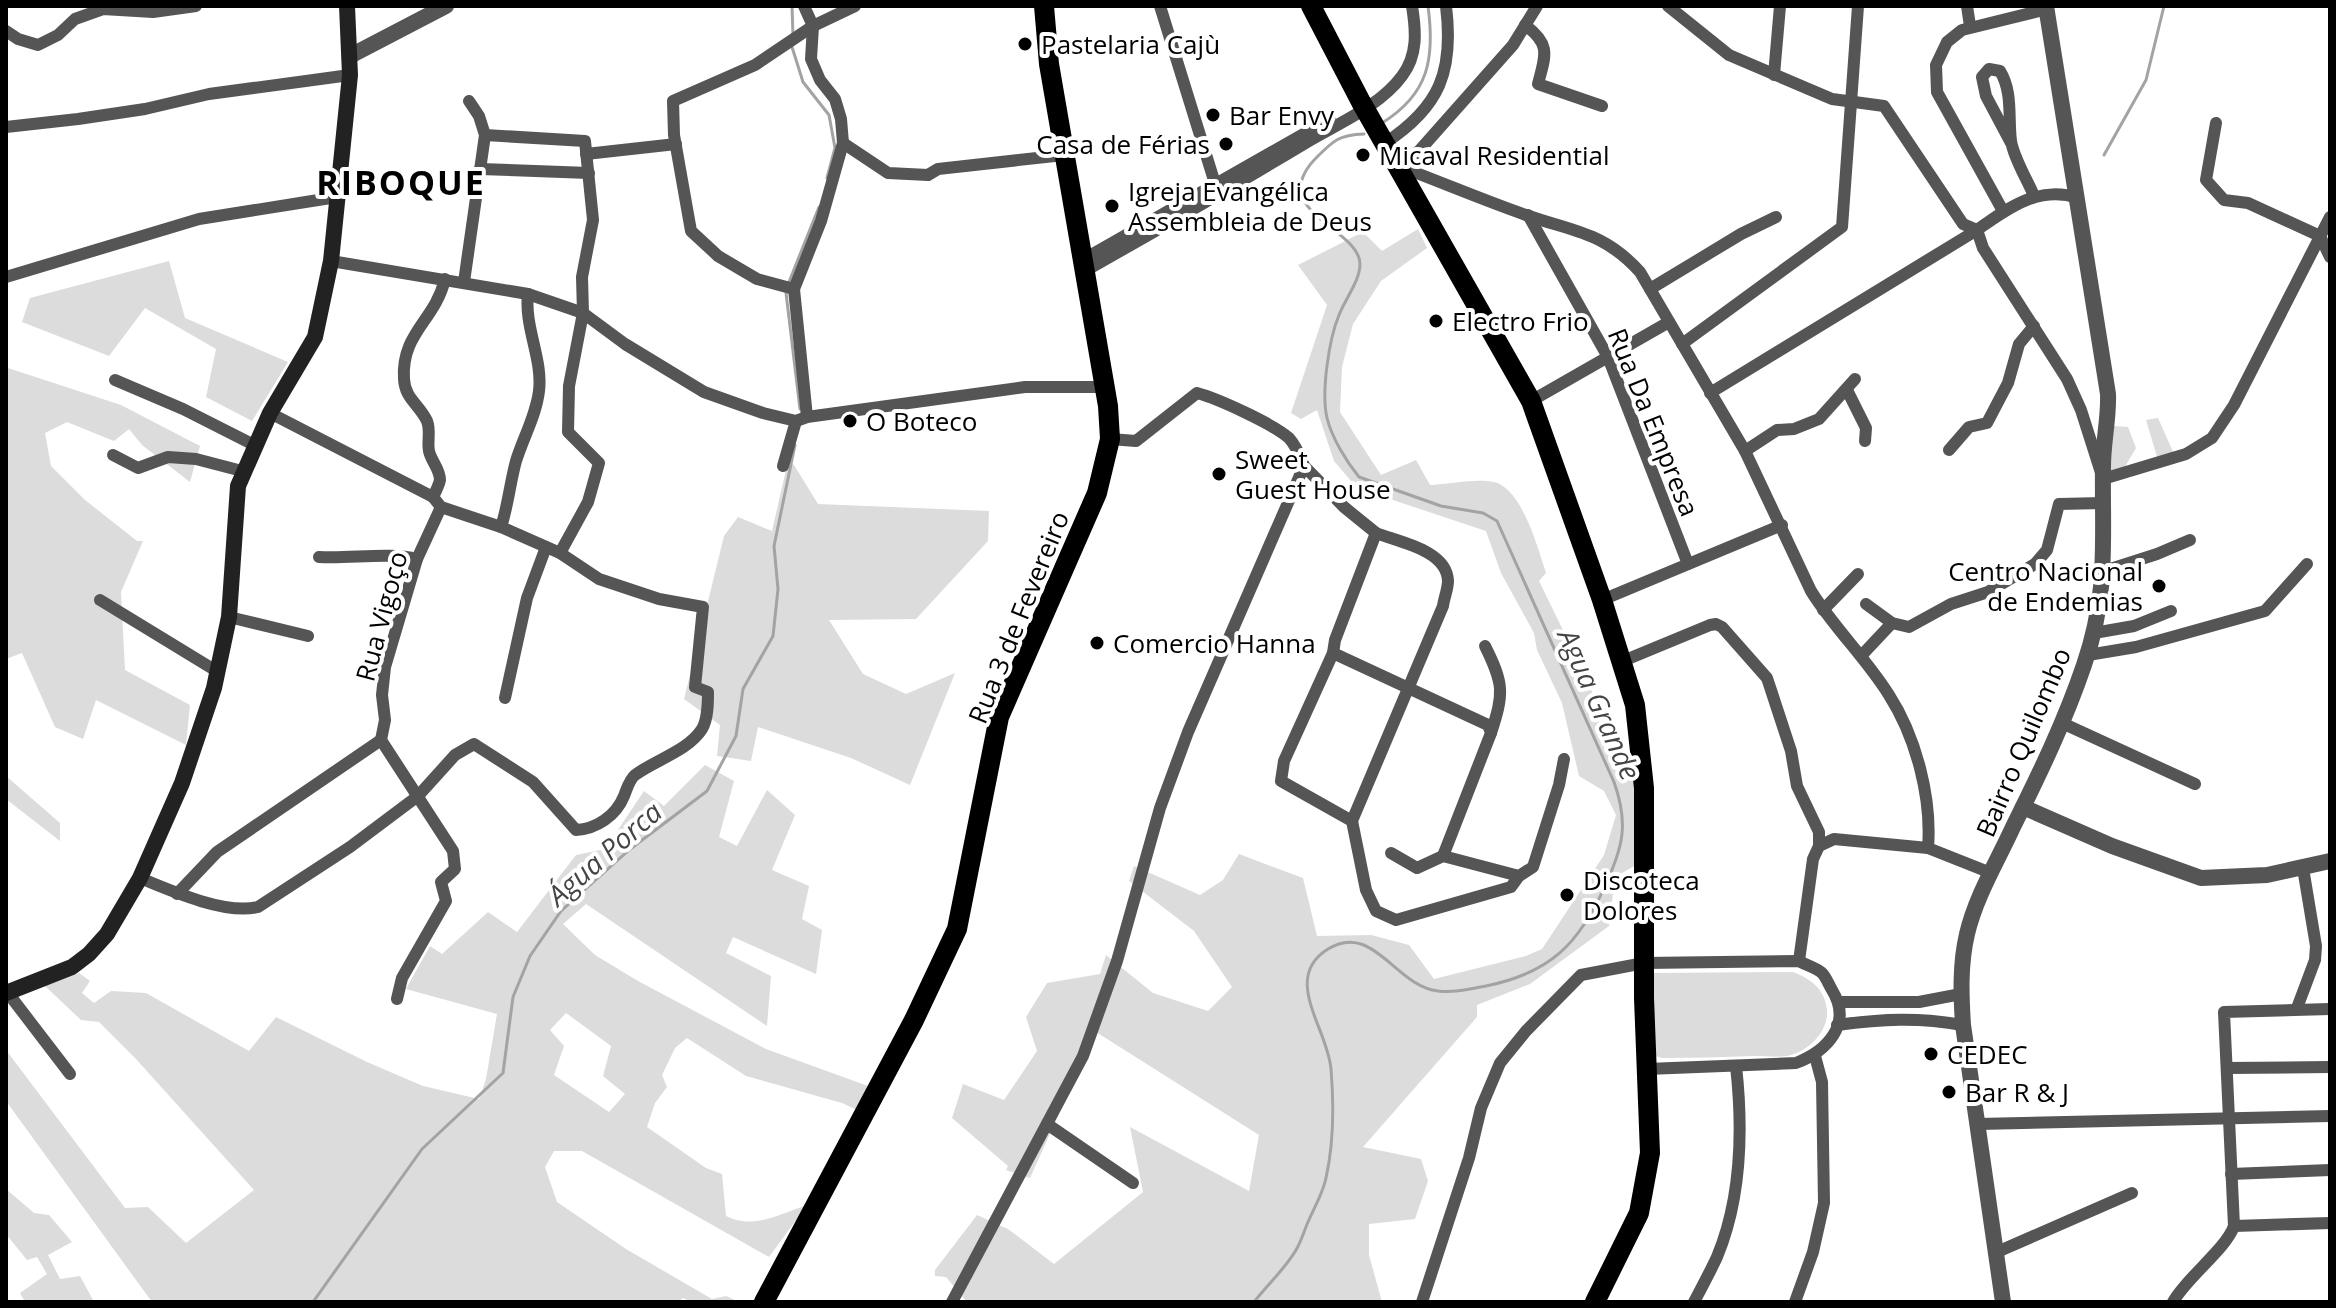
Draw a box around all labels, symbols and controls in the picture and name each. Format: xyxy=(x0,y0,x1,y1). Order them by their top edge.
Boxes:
place label: Pastelaria Cajù xyxy=(1041,26,1220,62)
marker: Pastelaria Cajù xyxy=(1016,35,1034,53)
place label: Bar Envy xyxy=(1229,97,1335,133)
marker: Bar Envy xyxy=(1204,106,1222,124)
place label: Casa de Férias xyxy=(1036,126,1210,162)
marker: Casa de Férias xyxy=(1217,135,1235,153)
place label: Micaval Residential xyxy=(1379,137,1610,173)
marker: Micaval Residential xyxy=(1354,146,1372,164)
district label: RIBOQUE xyxy=(316,159,486,205)
place label: Igreja Evangélica Assembleia de Deus xyxy=(1128,173,1372,239)
marker: Igreja Evangélica Assembleia de Deus xyxy=(1103,197,1121,215)
place label: Electro Frio xyxy=(1452,303,1589,339)
marker: Electro Frio xyxy=(1427,312,1445,330)
street label: Rua Da Empresa xyxy=(1600,323,1708,521)
place label: O Boteco xyxy=(866,403,977,439)
marker: O Boteco xyxy=(841,412,859,430)
place label: Sweet Guest House xyxy=(1235,441,1391,507)
marker: Sweet Guest House xyxy=(1210,465,1228,483)
street label: Rua 3 de Fevereiro xyxy=(959,506,1077,728)
street label: Rua Vigoço xyxy=(346,547,416,685)
place label: Centro Nacional de Endemias xyxy=(1948,553,2143,619)
marker: Centro Nacional de Endemias xyxy=(2150,577,2168,595)
water label: Agua Grande xyxy=(1549,621,1650,786)
place label: Comercio Hanna xyxy=(1113,625,1316,661)
marker: Comercio Hanna xyxy=(1088,634,1106,652)
street label: Bairro Quilombo xyxy=(1967,642,2079,842)
water label: Água Porca xyxy=(537,792,670,915)
place label: Discoteca Dolores xyxy=(1583,862,1700,928)
marker: Discoteca Dolores xyxy=(1558,886,1576,904)
place label: CEDEC xyxy=(1947,1036,2028,1072)
marker: CEDEC xyxy=(1922,1045,1940,1063)
place label: Bar R & J xyxy=(1965,1074,2069,1110)
marker: Bar R & J xyxy=(1940,1083,1958,1101)

